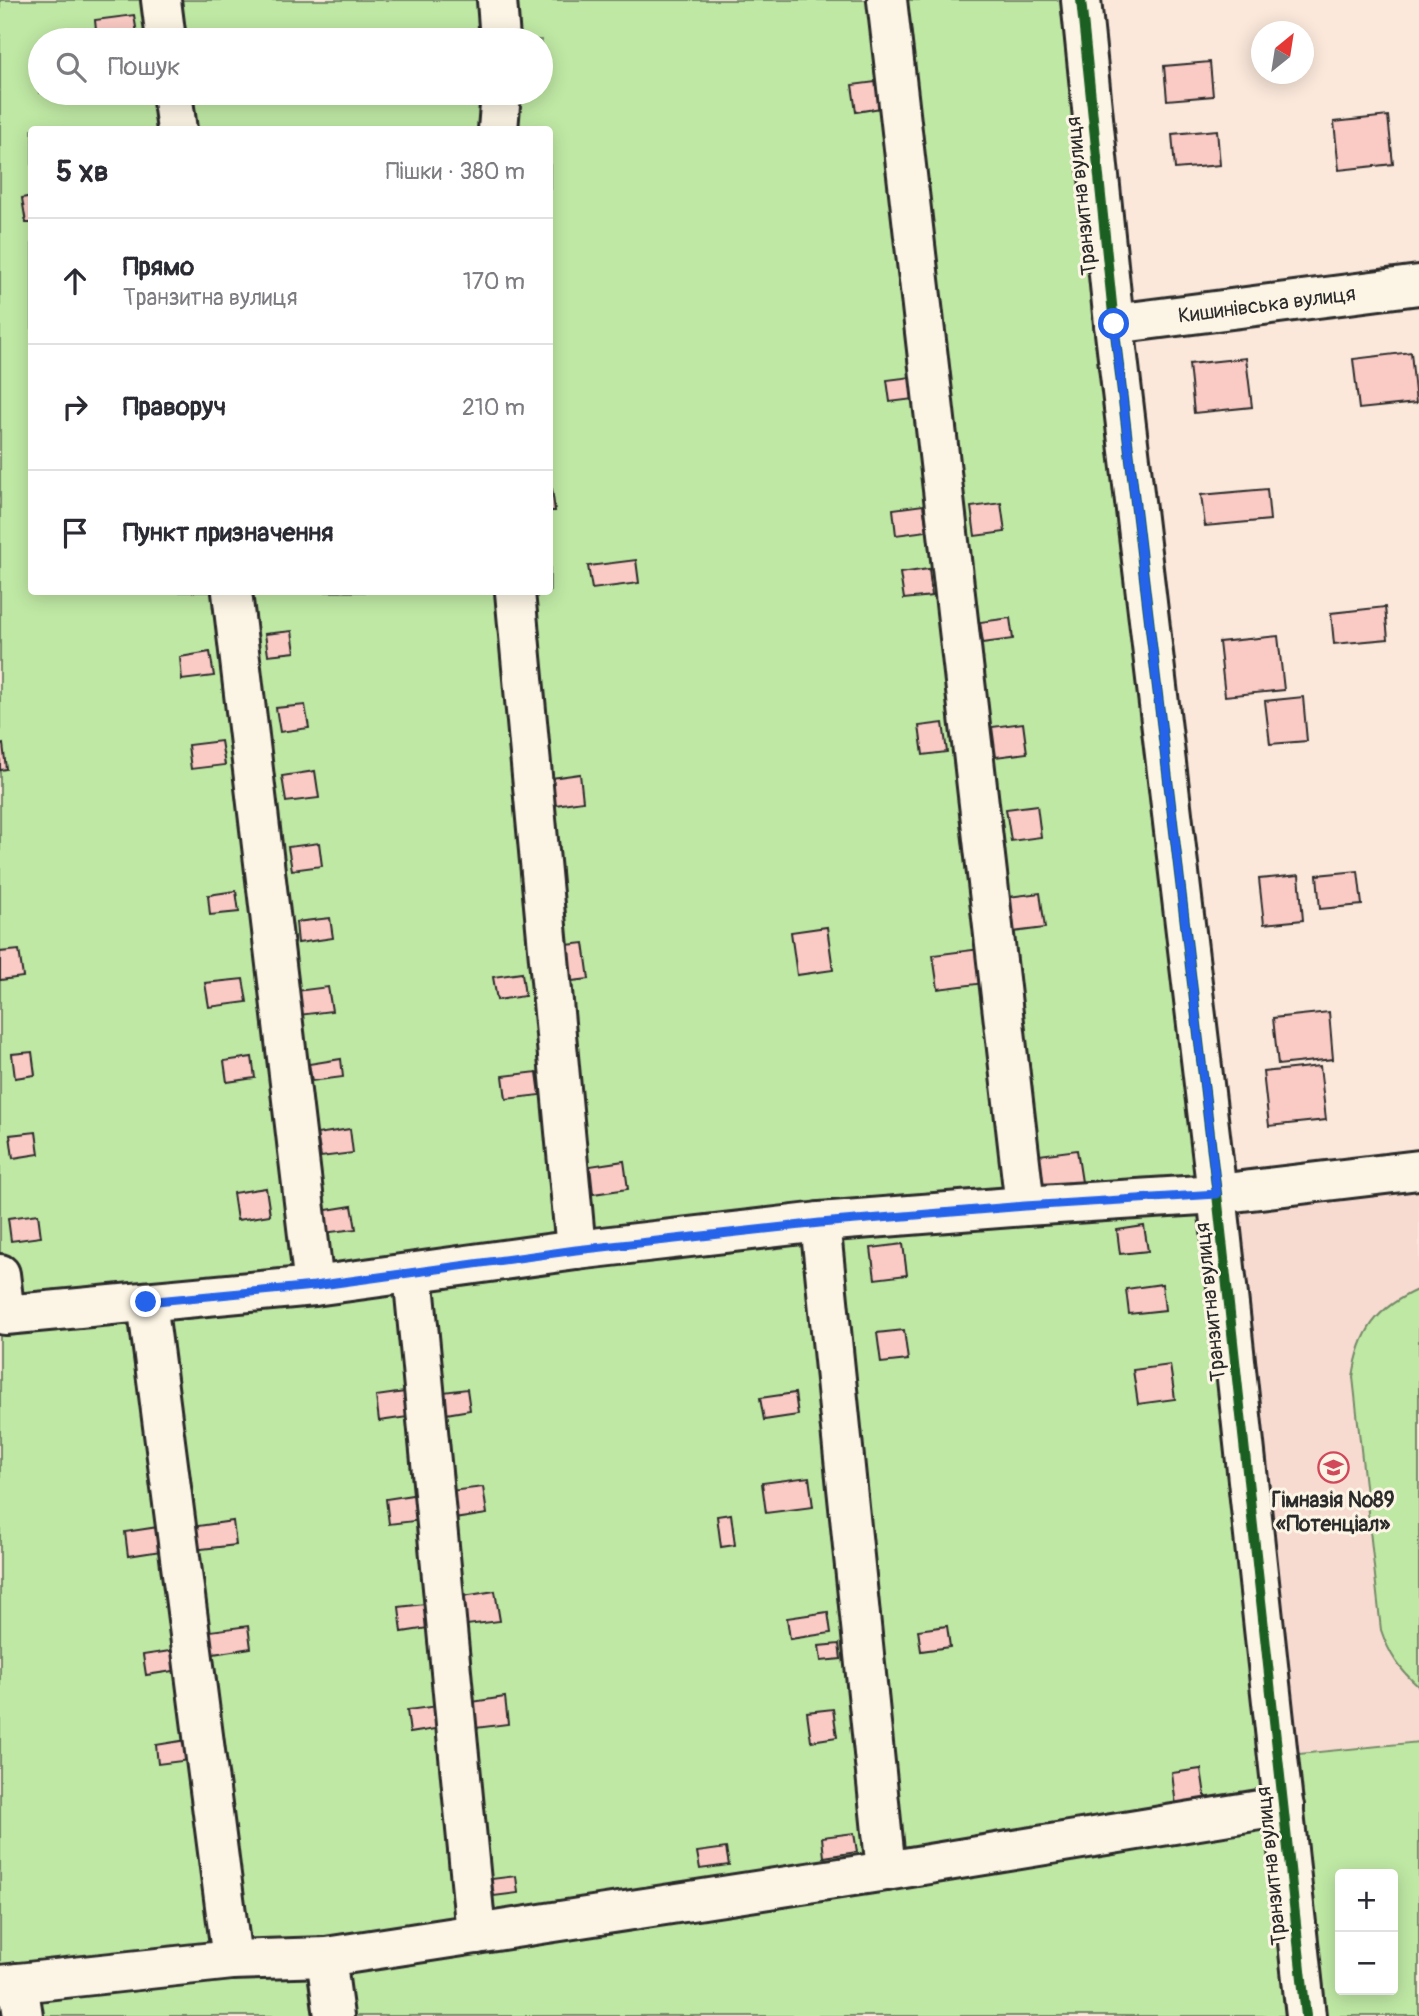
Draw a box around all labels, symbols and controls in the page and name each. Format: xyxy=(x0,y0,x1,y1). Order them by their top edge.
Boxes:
north arrow xyxy=(1251,21,1314,84)
search box xyxy=(28,28,553,105)
icon: search xyxy=(52,48,90,86)
text: Пошук xyxy=(108,51,181,83)
street label: Транзитна вулиця xyxy=(1060,115,1103,277)
text: 5 хв xyxy=(56,153,109,190)
text: Пішки · 380 m xyxy=(386,157,525,186)
text: Прямо xyxy=(123,251,194,283)
icon: ahead xyxy=(56,262,94,300)
text: 170 m xyxy=(463,267,525,296)
street label: Кишинівська вулиця xyxy=(1177,280,1357,330)
text: Транзитна вулиця xyxy=(123,283,298,312)
route start xyxy=(1098,308,1129,339)
icon: right xyxy=(56,388,94,426)
text: Праворуч xyxy=(123,391,226,423)
text: 210 m xyxy=(462,393,525,422)
icon: arrive xyxy=(56,514,94,552)
text: Пункт призначення xyxy=(123,517,334,549)
street label: Транзитна вулиця xyxy=(1189,1221,1232,1383)
route end xyxy=(130,1286,161,1317)
school or university icon: Гімназія №89 «Потенціал» xyxy=(1316,1451,1350,1485)
place label: Гімназія №89 «Потенціал» xyxy=(1271,1487,1395,1538)
street label: Транзитна вулиця xyxy=(1250,1785,1293,1947)
map controls xyxy=(1335,1869,1398,1995)
button: + xyxy=(1335,1869,1398,1932)
button: − xyxy=(1335,1932,1398,1995)

